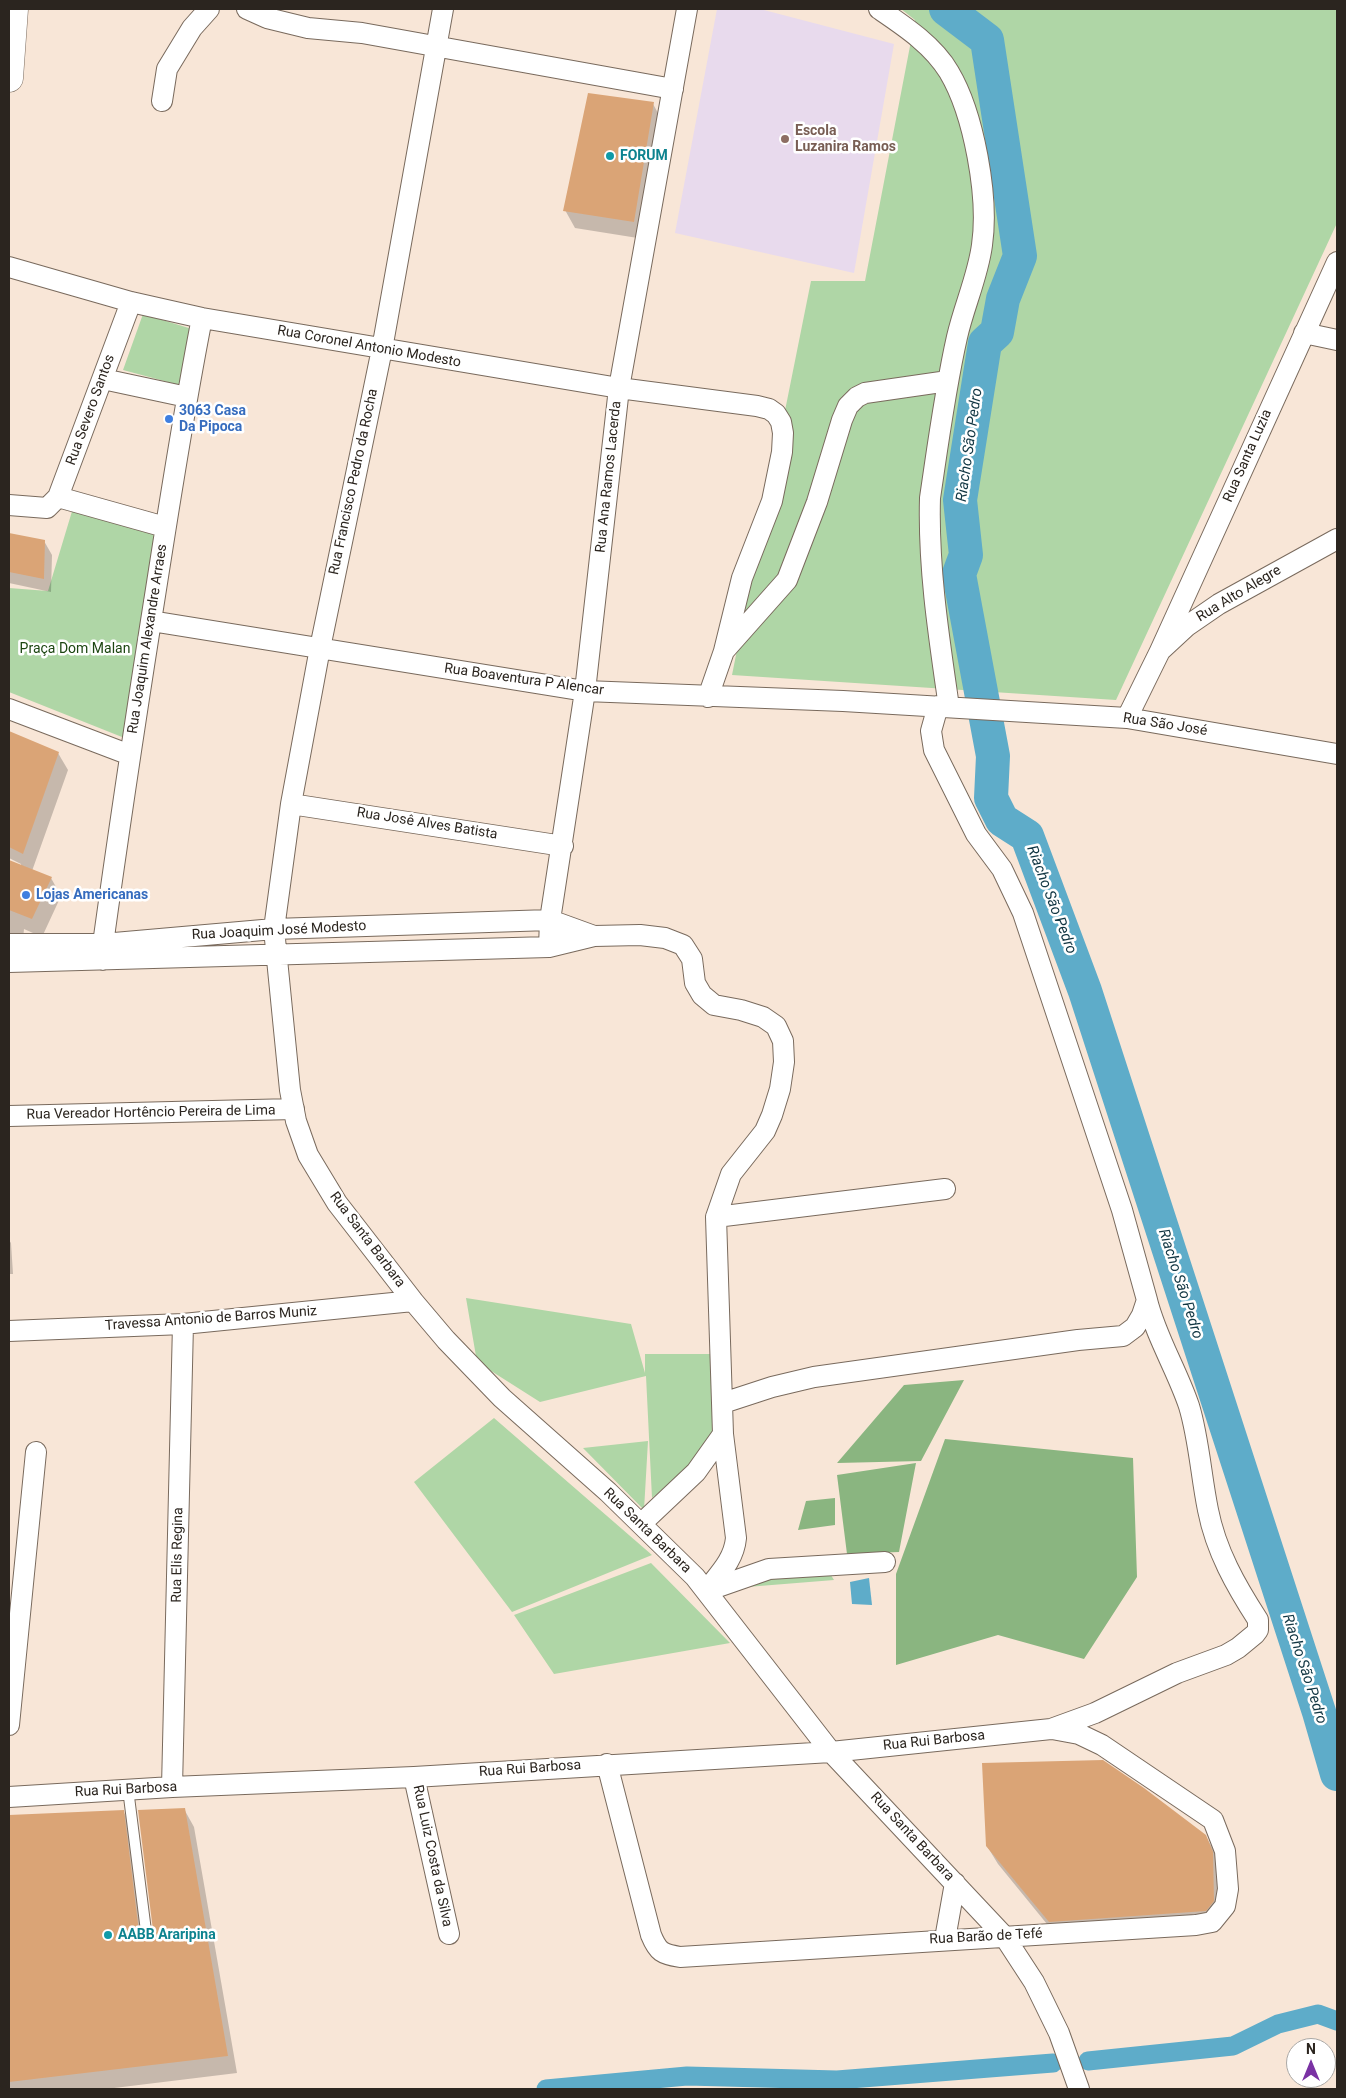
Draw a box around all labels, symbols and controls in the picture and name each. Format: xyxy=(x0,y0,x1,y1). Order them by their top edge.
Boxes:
place label: Escola Luzanira Ramos xyxy=(795,123,896,156)
marker: Escola Luzanira Ramos xyxy=(779,133,791,145)
place label: FORUM xyxy=(620,148,668,164)
marker: FORUM xyxy=(604,150,616,162)
street label: Rua Coronel Antonio Modesto xyxy=(276,323,462,371)
street label: Rua Severo Santos xyxy=(63,352,119,468)
street label: Rua Francisco Pedro da Rocha xyxy=(326,387,382,577)
water label: Riacho São Pedro xyxy=(953,387,987,503)
street label: Rua Ana Ramos Lacerda xyxy=(593,400,625,554)
place label: 3063 Casa Da Pipoca xyxy=(179,403,246,436)
street label: Rua Santa Luzia xyxy=(1220,407,1276,505)
marker: 3063 Casa Da Pipoca xyxy=(163,413,175,425)
street label: Rua Joaquim Alexandre Arraes xyxy=(125,543,171,735)
street label: Rua Alto Alegre xyxy=(1194,562,1284,626)
park label: Praça Dom Malan xyxy=(20,641,130,657)
street label: Rua Boaventura P Alencar xyxy=(443,660,605,700)
street label: Rua São José xyxy=(1122,710,1208,740)
street label: Rua Josê Alves Batista xyxy=(355,805,499,843)
water label: Riacho São Pedro xyxy=(1022,843,1080,957)
place label: Lojas Americanas xyxy=(36,887,148,903)
marker: Lojas Americanas xyxy=(20,889,32,901)
street label: Rua Joaquim José Modesto xyxy=(191,918,367,944)
street label: Rua Vereador Hortêncio Pereira de Lima xyxy=(26,1102,276,1124)
street label: Rua Santa Barbara xyxy=(326,1189,408,1291)
water label: Riacho São Pedro xyxy=(1154,1227,1206,1341)
street label: Travessa Antonio de Barros Muniz xyxy=(104,1303,318,1335)
street label: Rua Santa Barbara xyxy=(600,1485,694,1577)
street label: Rua Elis Regina xyxy=(169,1507,187,1603)
water label: Riacho São Pedro xyxy=(1278,1612,1330,1726)
street label: Rua Rui Barbosa xyxy=(882,1727,986,1755)
street label: Rua Rui Barbosa xyxy=(478,1757,582,1781)
street label: Rua Rui Barbosa xyxy=(74,1779,178,1801)
street label: Rua Luiz Costa da Silva xyxy=(409,1784,455,1928)
street label: Rua Santa Barbara xyxy=(867,1789,957,1885)
street label: Rua Barão de Tefé xyxy=(929,1926,1043,1948)
place label: AABB Araripina xyxy=(118,1927,216,1943)
marker: AABB Araripina xyxy=(102,1929,114,1941)
north arrow xyxy=(1286,2038,1336,2088)
text: N xyxy=(1306,2041,1316,2057)

